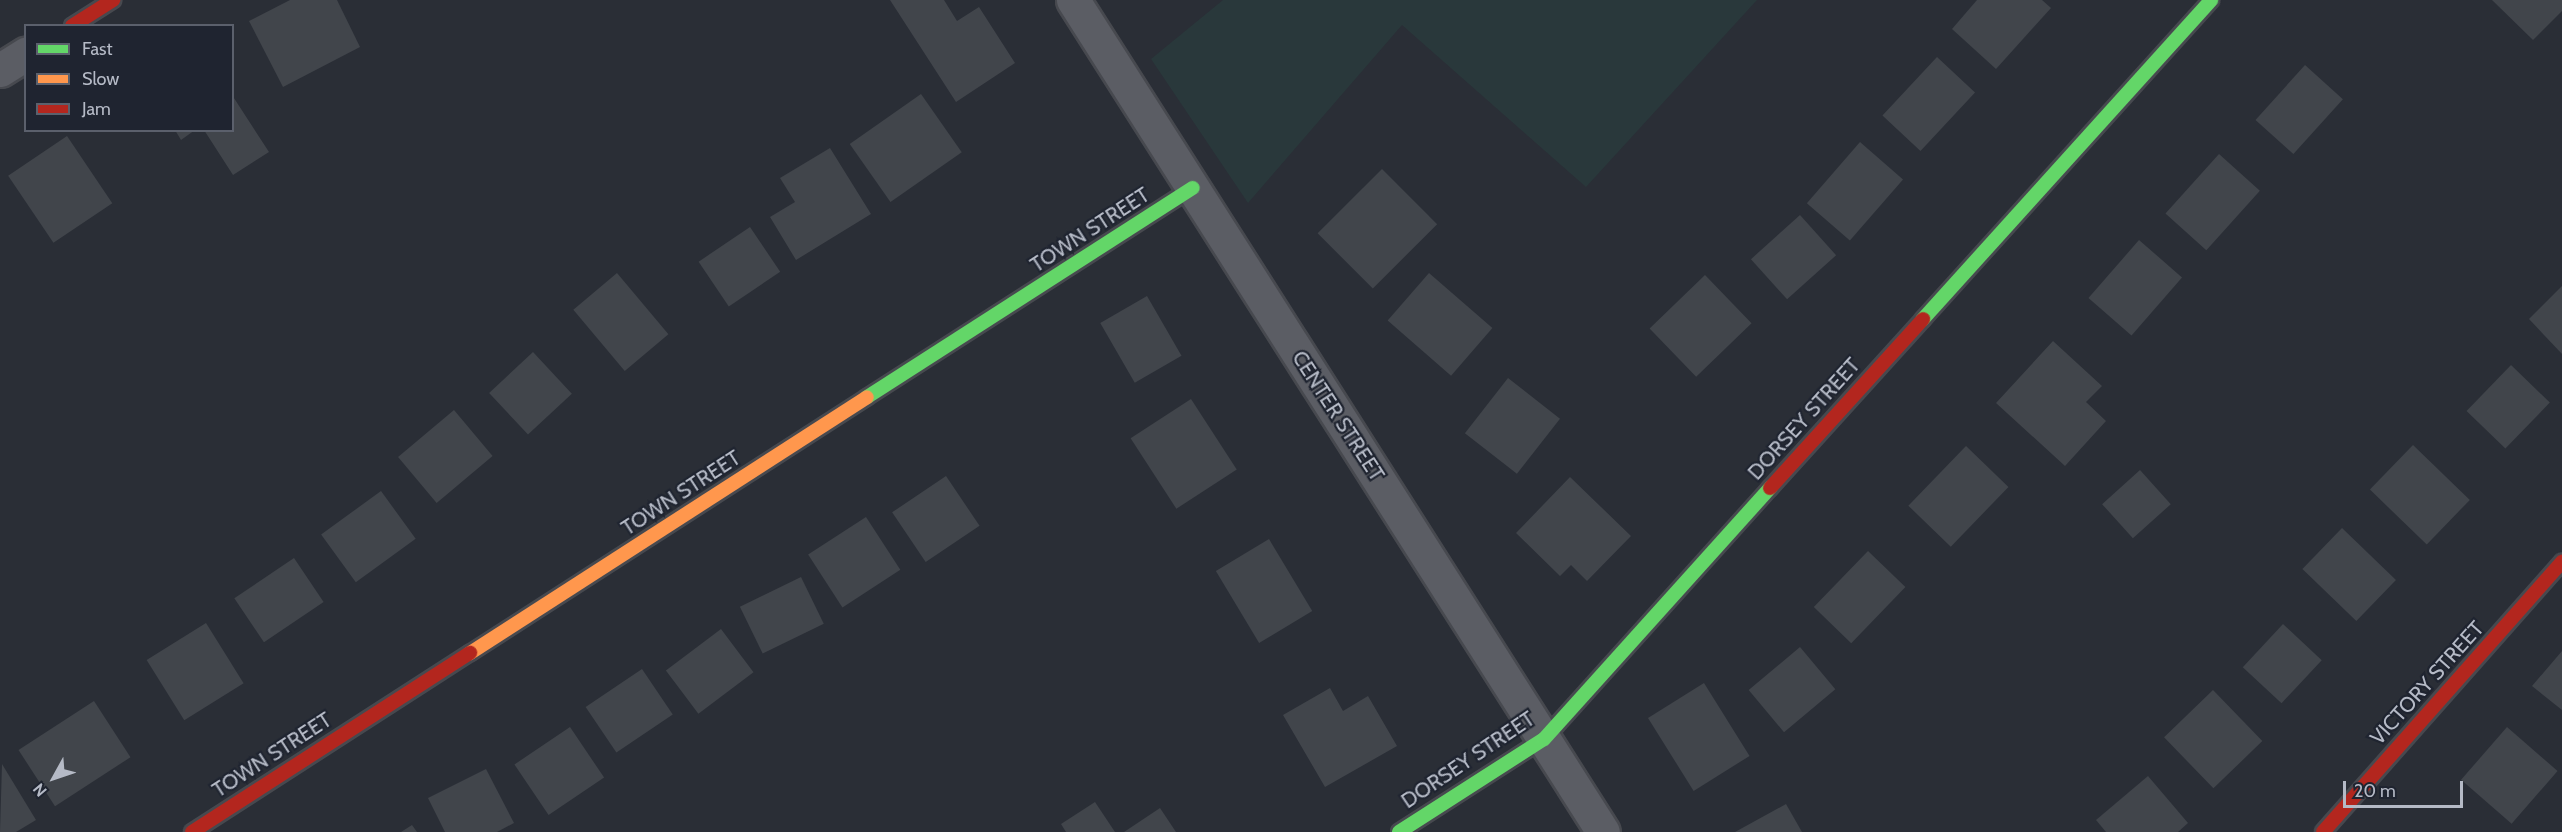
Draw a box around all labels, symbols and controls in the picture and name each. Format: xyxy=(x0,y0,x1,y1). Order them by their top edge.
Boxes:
legend xyxy=(24,24,234,132)
text: Fast xyxy=(82,38,113,60)
text: Slow xyxy=(82,68,119,90)
text: Jam xyxy=(82,98,111,120)
street label: TOWN STREET xyxy=(1026,182,1154,278)
street label: CENTER STREET xyxy=(1287,346,1389,486)
street label: DORSEY STREET xyxy=(1743,353,1865,485)
street label: TOWN STREET xyxy=(617,445,745,541)
street label: VICTORY STREET xyxy=(2365,616,2489,750)
street label: DORSEY STREET xyxy=(1397,706,1539,814)
street label: TOWN STREET xyxy=(208,707,336,803)
north arrow xyxy=(24,748,84,808)
scale bar xyxy=(2346,769,2466,807)
text: N xyxy=(29,779,51,800)
text: 20 m xyxy=(2354,780,2396,802)

